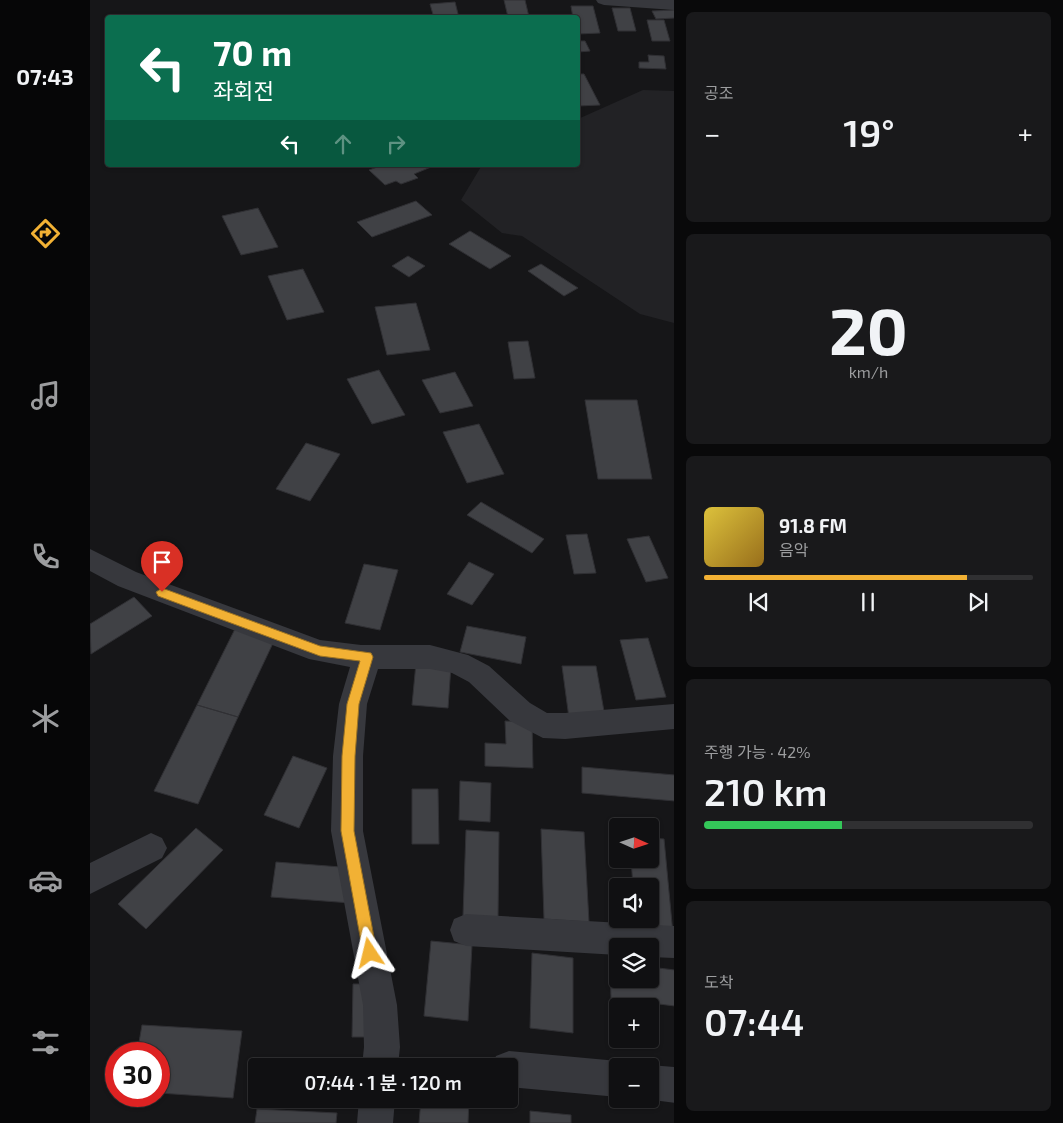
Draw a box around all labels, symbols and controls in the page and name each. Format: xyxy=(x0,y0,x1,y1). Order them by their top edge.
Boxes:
text: 70 m xyxy=(213,31,292,73)
icon: left xyxy=(130,35,195,100)
text: 07:43 xyxy=(16,63,74,89)
text: 좌회전 xyxy=(213,77,274,103)
text: 공조 xyxy=(704,83,733,102)
text: 19° xyxy=(843,109,895,155)
text: − xyxy=(704,116,720,150)
text: + xyxy=(1018,116,1033,150)
icon: left xyxy=(276,130,304,158)
icon: ahead xyxy=(329,130,357,158)
icon: right xyxy=(382,130,410,158)
icon: directions xyxy=(28,216,63,251)
text: 20 xyxy=(829,290,908,368)
text: km/h xyxy=(849,362,888,381)
icon: music xyxy=(28,378,63,413)
text: 91.8 FM xyxy=(779,514,847,537)
icon: phone xyxy=(28,539,63,574)
text: 음악 xyxy=(779,540,808,559)
pin xyxy=(141,541,183,592)
icon: arrive xyxy=(148,548,176,576)
icon: previous xyxy=(745,588,773,616)
icon: pause xyxy=(854,588,882,616)
icon: next xyxy=(964,588,992,616)
icon: climate xyxy=(28,701,63,736)
text: 주행 가능 · 42% xyxy=(704,742,811,761)
text: 210 km xyxy=(704,768,827,814)
north arrow xyxy=(609,818,659,868)
map controls xyxy=(609,818,659,1108)
icon: car xyxy=(28,863,63,898)
button: sound xyxy=(609,878,659,928)
position arrow xyxy=(343,926,395,978)
button: layers xyxy=(609,938,659,988)
text: 도착 xyxy=(704,972,733,991)
button: + xyxy=(609,998,659,1048)
text: 07:44 xyxy=(704,998,804,1044)
icon: filters xyxy=(28,1025,63,1060)
speed limit sign: 30 xyxy=(105,1042,170,1107)
button: − xyxy=(609,1058,659,1108)
text: 07:44 · 1 분 · 120 m xyxy=(304,1071,462,1094)

